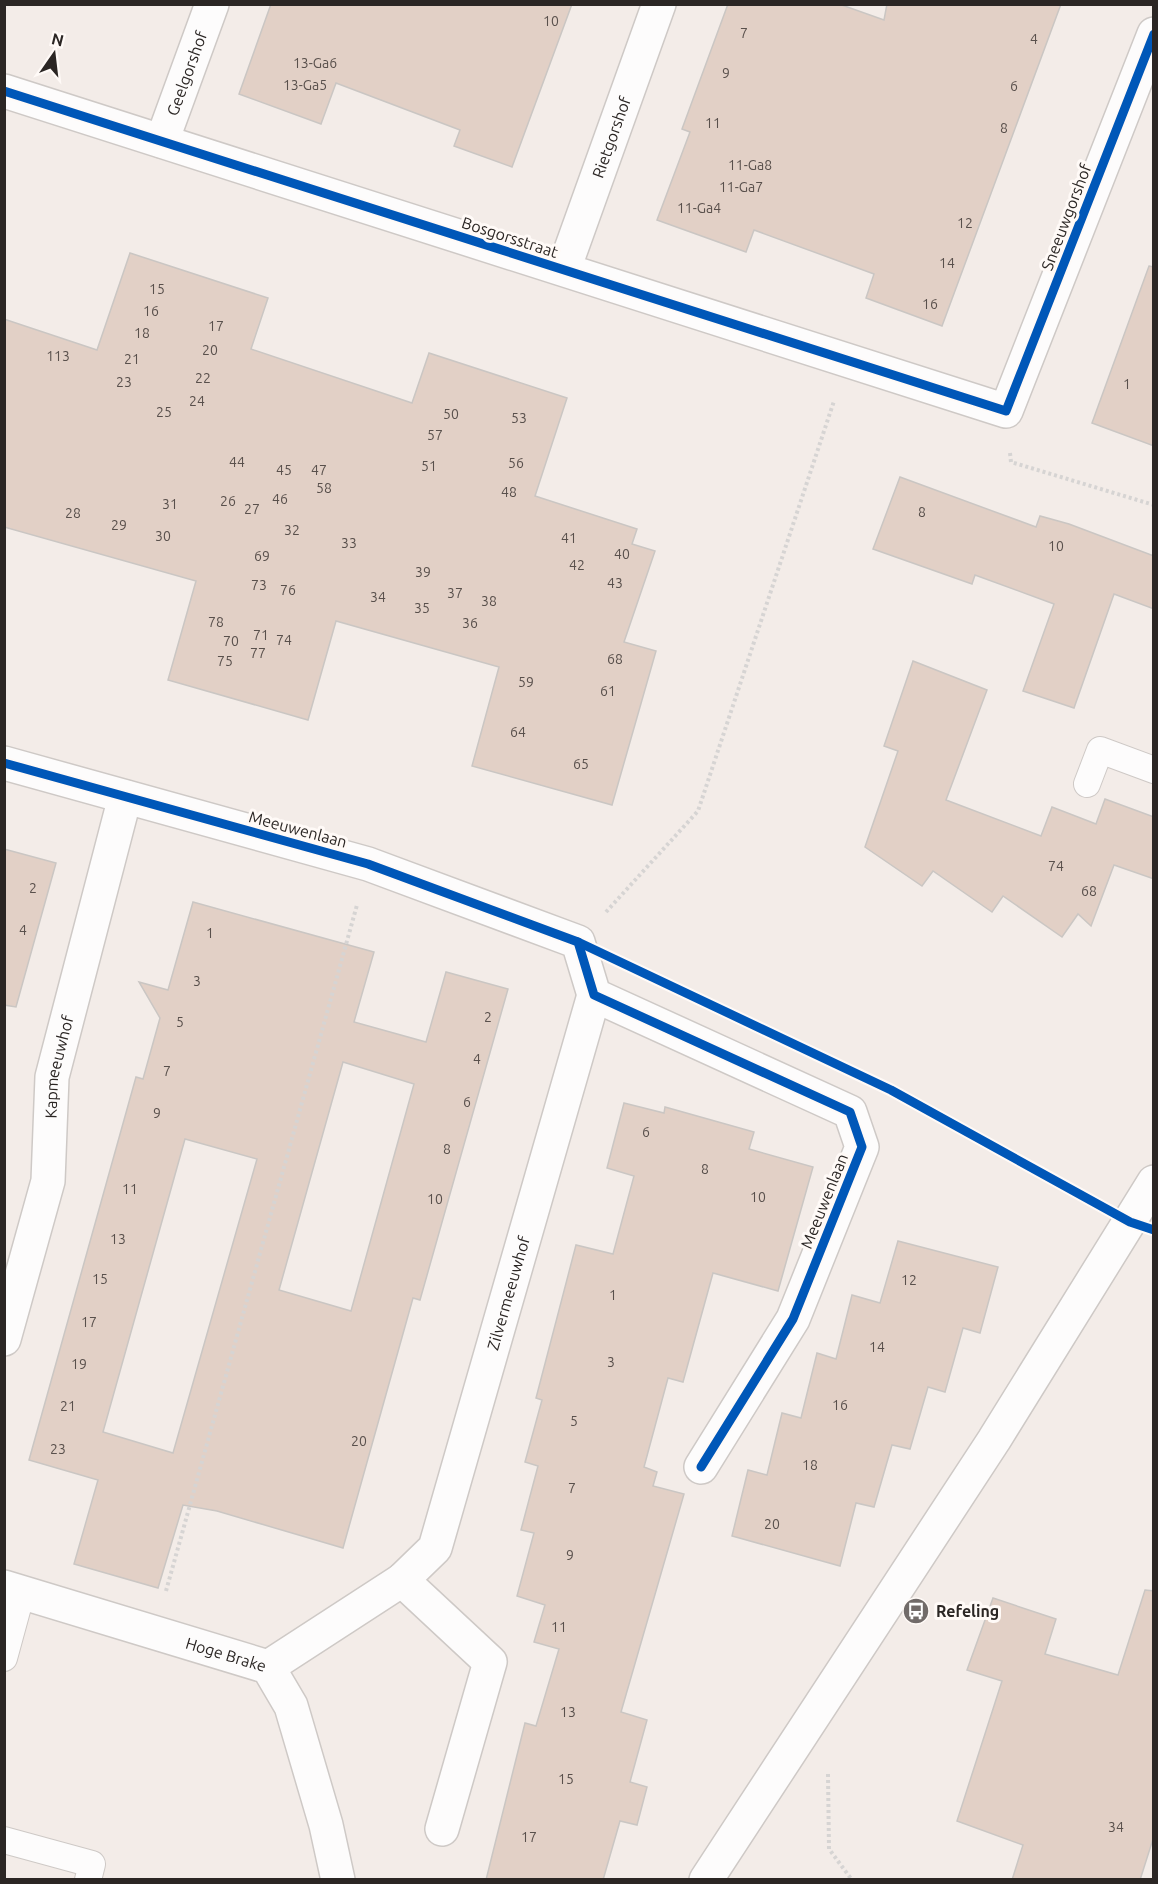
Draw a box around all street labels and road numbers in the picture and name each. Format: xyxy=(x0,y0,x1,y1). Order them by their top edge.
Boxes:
street label: Geelgorshof xyxy=(163,28,211,118)
street label: Rietgorshof xyxy=(588,93,634,180)
street label: Sneeuwgorshof xyxy=(1037,160,1095,273)
street label: Bosgorsstraat xyxy=(460,213,561,261)
street label: Meeuwenlaan xyxy=(247,807,349,851)
street label: Kapmeeuwhof xyxy=(41,1013,77,1119)
street label: Meeuwenlaan xyxy=(797,1151,851,1251)
street label: Zilvermeeuwhof xyxy=(483,1233,533,1352)
street label: Hoge Brake xyxy=(184,1634,269,1675)

